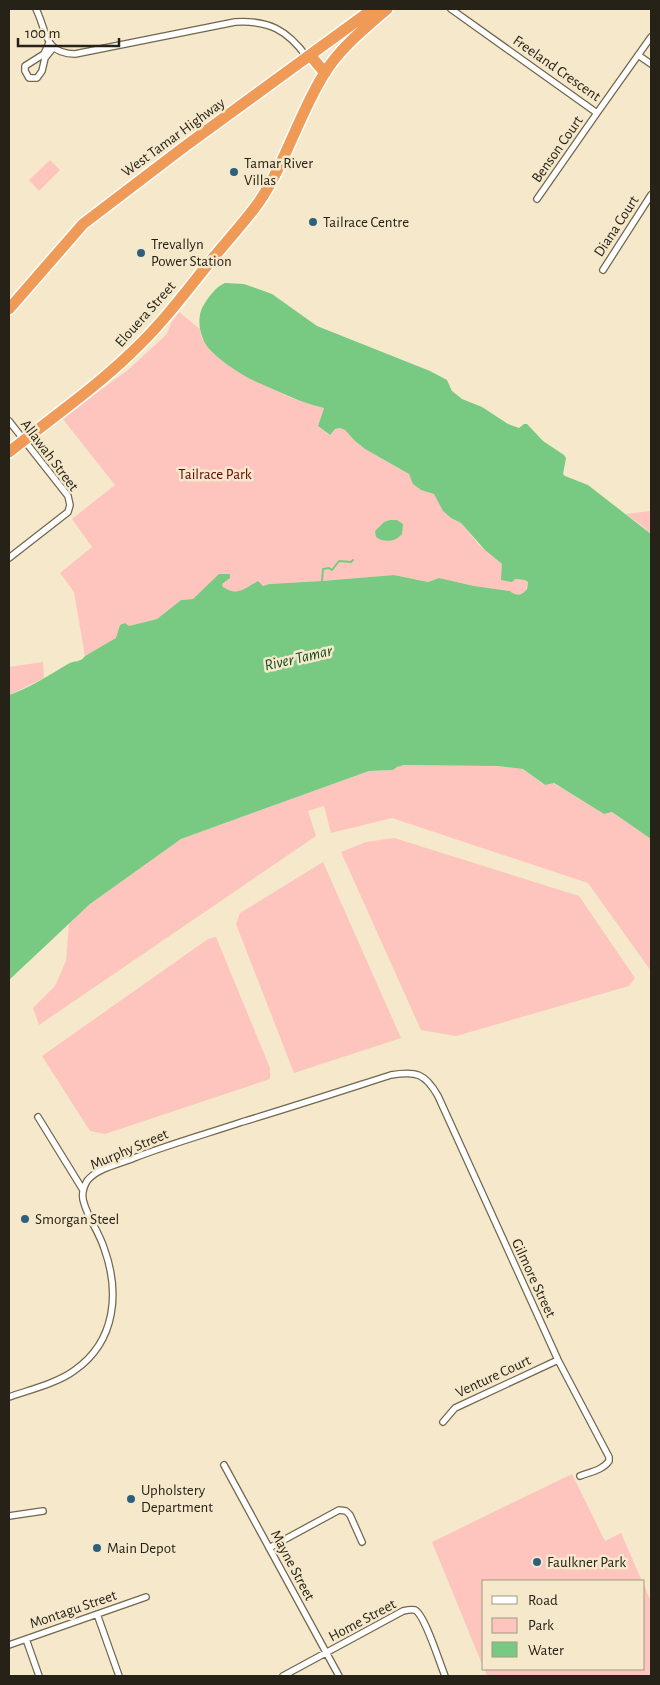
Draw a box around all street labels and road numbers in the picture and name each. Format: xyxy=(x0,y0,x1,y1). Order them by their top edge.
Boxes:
street label: Freeland Crescent xyxy=(510,33,603,104)
street label: West Tamar Highway xyxy=(119,95,228,180)
street label: Benson Court xyxy=(529,113,586,185)
street label: Diana Court xyxy=(591,193,642,259)
street label: Elouera Street xyxy=(112,279,179,350)
street label: Allawah Street xyxy=(18,417,81,494)
street label: Murphy Street xyxy=(88,1126,171,1173)
street label: Gilmore Street xyxy=(509,1236,558,1320)
street label: Venture Court xyxy=(453,1352,533,1400)
street label: Mayne Street xyxy=(268,1528,317,1603)
street label: Montagu Street xyxy=(28,1588,119,1631)
street label: Home Street xyxy=(326,1596,399,1644)

